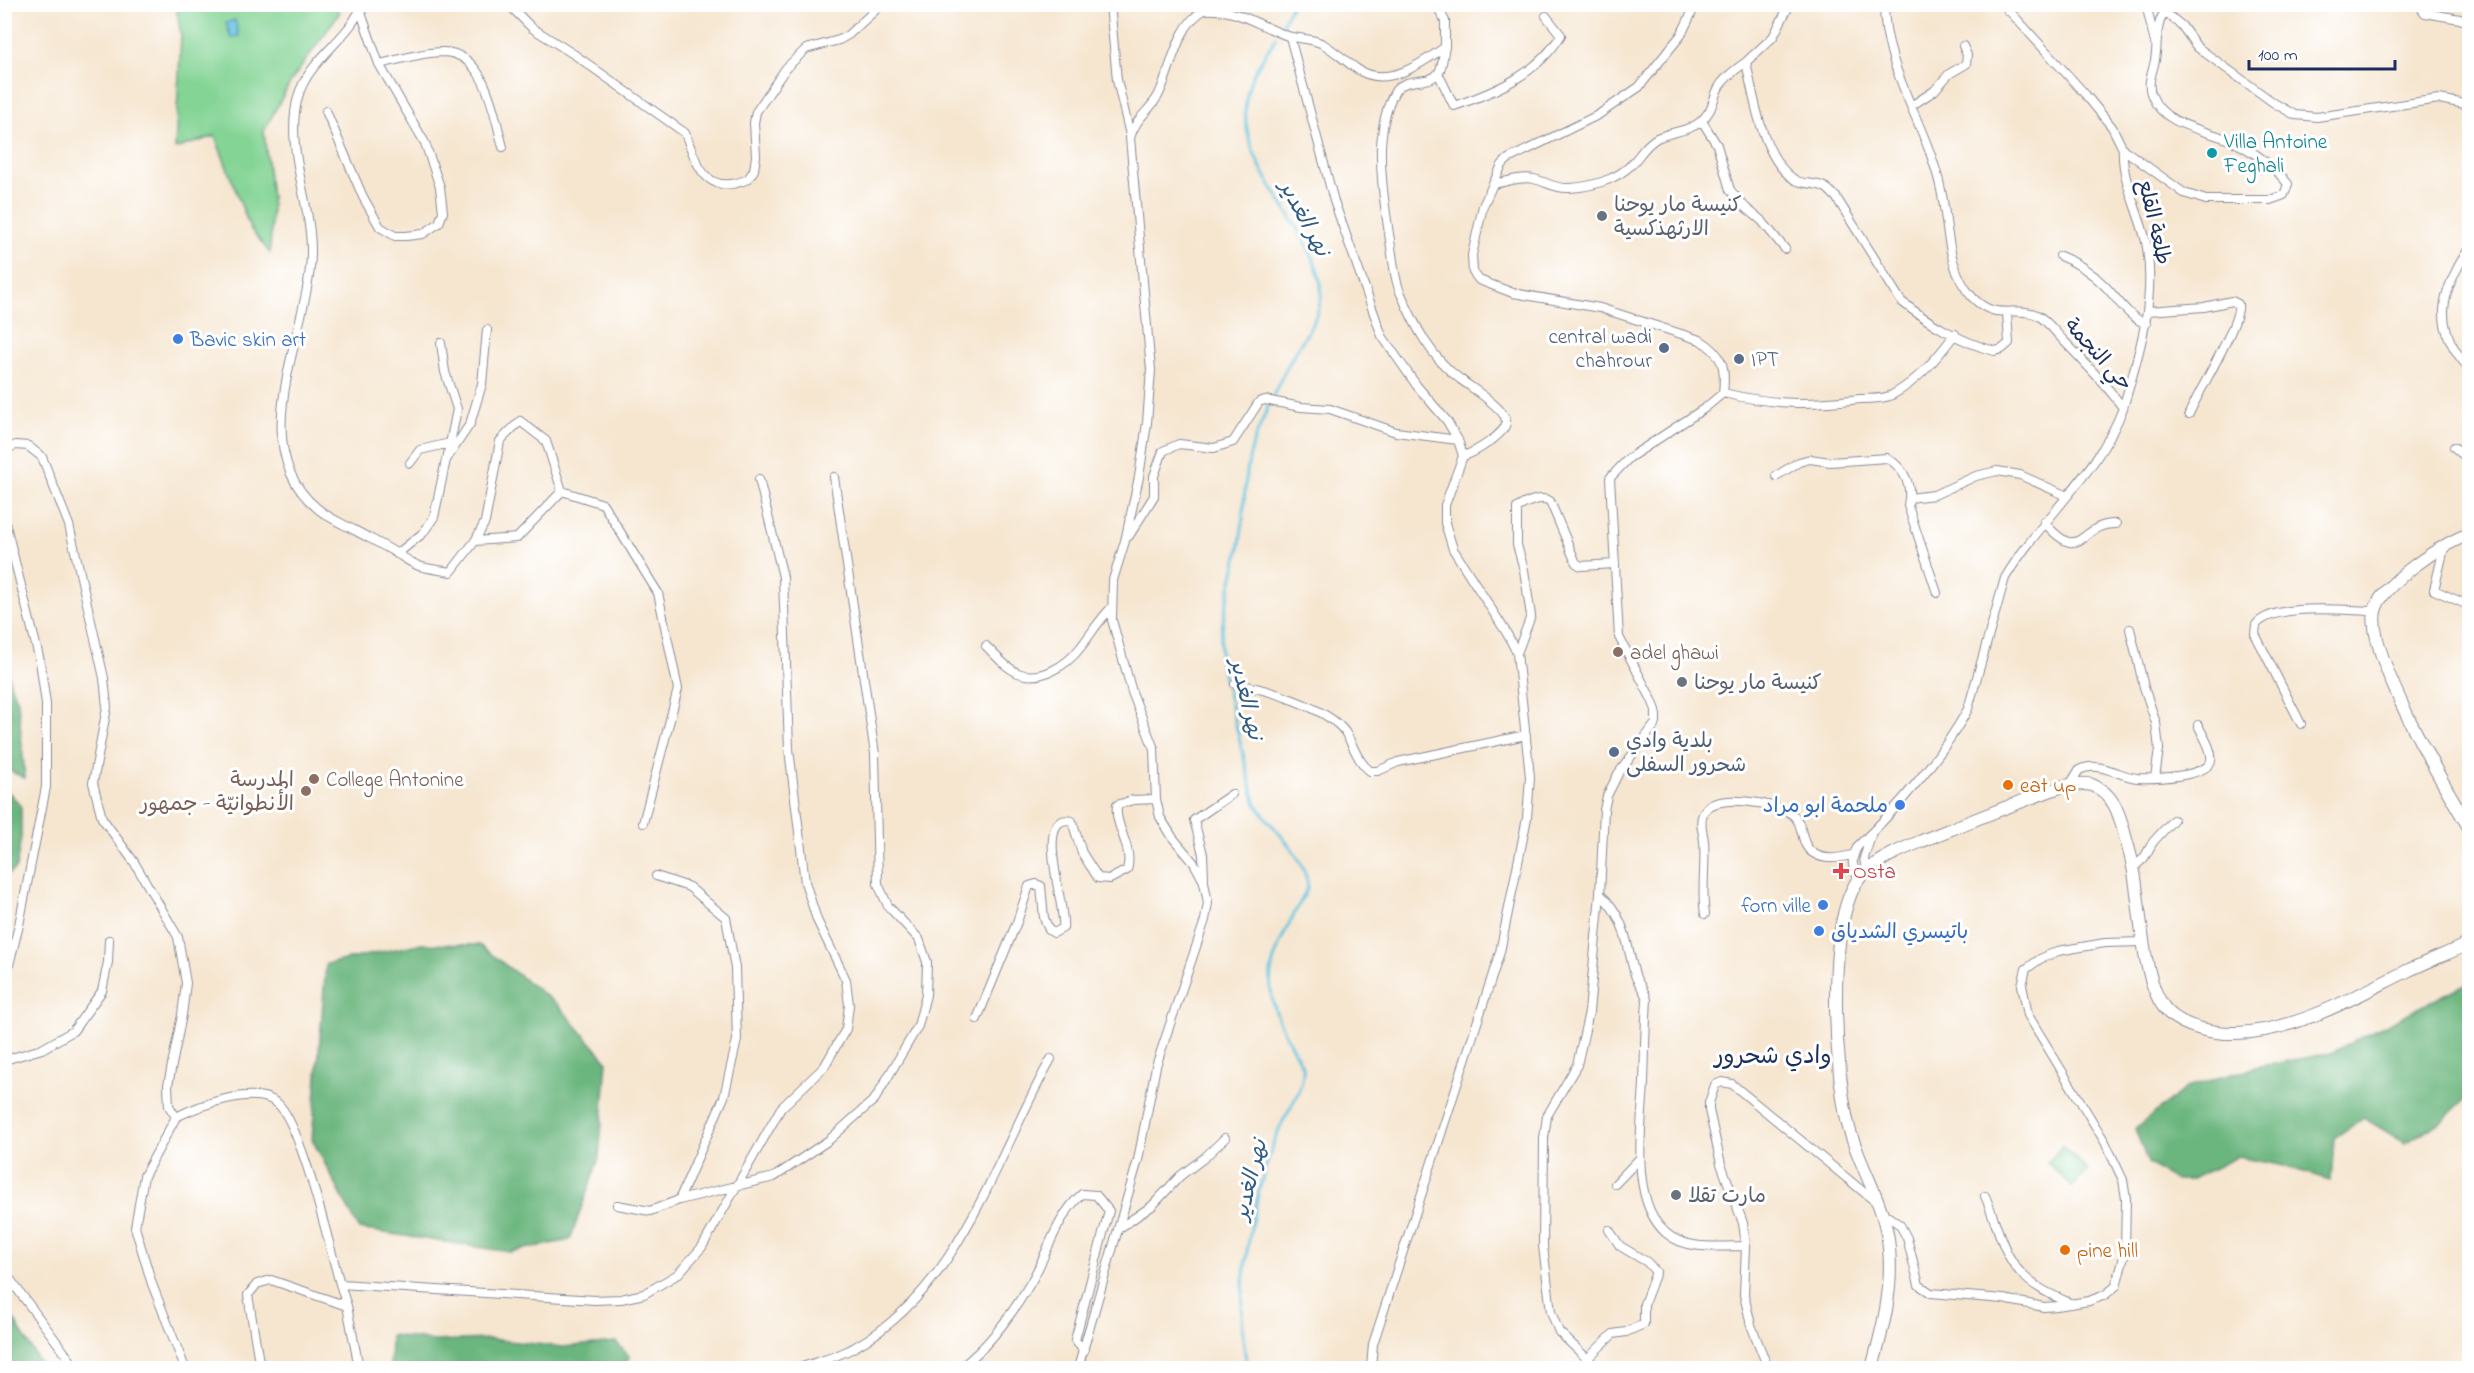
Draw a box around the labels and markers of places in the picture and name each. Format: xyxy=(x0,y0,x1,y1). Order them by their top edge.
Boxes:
place label: Villa Antoine Feghali xyxy=(2223,128,2328,184)
marker: Villa Antoine Feghali xyxy=(2205,146,2219,160)
place label: كنيسة مار يوحنا الارثهذكسية xyxy=(1614,191,1742,245)
marker: كنيسة مار يوحنا الارثهذكسية xyxy=(1595,209,1609,223)
place label: central wadi chahrour xyxy=(1549,323,1652,377)
place label: Bavic skin art xyxy=(189,326,306,356)
marker: Bavic skin art xyxy=(171,332,185,346)
marker: central wadi chahrour xyxy=(1657,341,1671,355)
place label: IPT xyxy=(1751,346,1779,376)
marker: IPT xyxy=(1732,352,1746,366)
place label: adel ghawi xyxy=(1630,639,1719,671)
marker: adel ghawi xyxy=(1611,645,1625,659)
place label: كنيسة مار يوحنا xyxy=(1694,669,1822,699)
marker: كنيسة مار يوحنا xyxy=(1675,675,1689,689)
place label: بلدية وادي شحرور السفلى xyxy=(1626,727,1746,781)
marker: بلدية وادي شحرور السفلى xyxy=(1607,745,1621,759)
place label: المدرسة الأنطوانيّة - جمهور xyxy=(138,766,294,820)
place label: College Antonine xyxy=(326,766,464,798)
marker: College Antonine xyxy=(307,772,321,786)
place label: eat up xyxy=(2020,772,2076,802)
marker: eat up xyxy=(2001,778,2015,792)
marker: المدرسة الأنطوانيّة - جمهور xyxy=(299,784,313,798)
place label: ملحمة ابو مراد xyxy=(1763,792,1888,822)
marker: ملحمة ابو مراد xyxy=(1893,798,1907,812)
place label: Osta xyxy=(1853,858,1896,888)
marker: Osta xyxy=(1834,864,1848,878)
place label: forn ville xyxy=(1741,892,1812,922)
marker: forn ville xyxy=(1816,898,1830,912)
place label: باتيسري الشدياق xyxy=(1831,918,1968,948)
marker: باتيسري الشدياق xyxy=(1812,924,1826,938)
place label: مارت تقلا xyxy=(1688,1182,1766,1212)
marker: مارت تقلا xyxy=(1669,1188,1683,1202)
place label: pine hill xyxy=(2077,1237,2138,1267)
marker: pine hill xyxy=(2058,1243,2072,1257)

